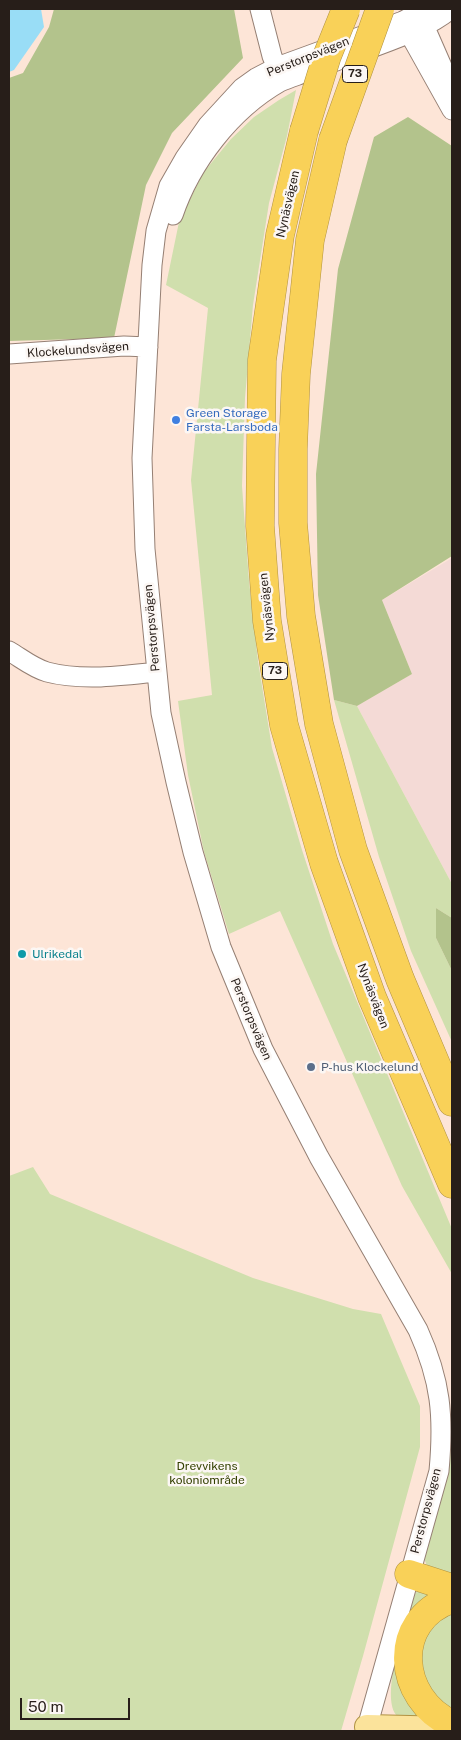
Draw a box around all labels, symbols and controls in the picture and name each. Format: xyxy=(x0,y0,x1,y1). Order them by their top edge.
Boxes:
street label: Perstorpsvägen xyxy=(265,34,351,80)
road number: 73 xyxy=(342,66,368,82)
street label: Nynäsvägen xyxy=(273,169,303,239)
street label: Klockelundsvägen xyxy=(27,339,129,361)
place label: Green Storage Farsta-Larsboda xyxy=(186,406,278,434)
marker: Green Storage Farsta-Larsboda xyxy=(170,414,182,426)
street label: Nynäsvägen xyxy=(256,572,278,642)
street label: Perstorpsvägen xyxy=(141,584,163,672)
road number: 73 xyxy=(262,662,288,679)
place label: Ulrikedal xyxy=(32,947,82,961)
marker: Ulrikedal xyxy=(16,948,28,960)
street label: Nynäsvägen xyxy=(354,961,392,1031)
street label: Perstorpsvägen xyxy=(227,976,275,1062)
place label: P-hus Klockelund xyxy=(321,1060,418,1074)
marker: P-hus Klockelund xyxy=(305,1061,317,1073)
park label: Drevvikens koloniområde xyxy=(169,1459,245,1487)
street label: Perstorpsvägen xyxy=(408,1467,444,1555)
scale bar xyxy=(22,1688,132,1720)
text: 50 m xyxy=(28,1698,63,1715)

